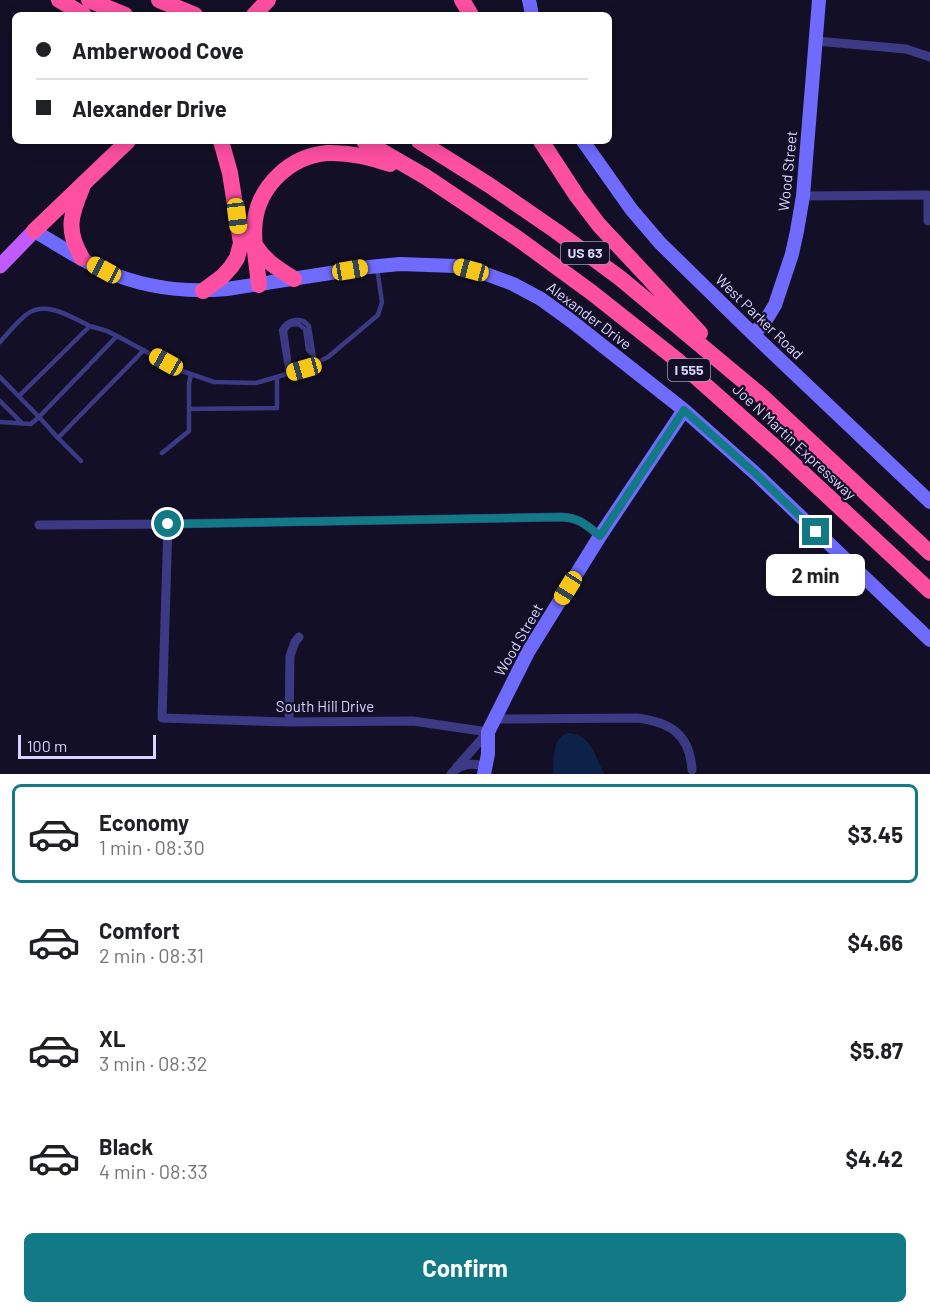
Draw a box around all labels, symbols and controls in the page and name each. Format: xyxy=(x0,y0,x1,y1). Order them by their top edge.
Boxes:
text: Amberwood Cove xyxy=(72,37,244,63)
text: Alexander Drive xyxy=(72,95,227,121)
street label: Wood Street xyxy=(774,130,800,212)
car xyxy=(226,197,248,235)
road number: US 63 xyxy=(561,242,609,264)
car xyxy=(84,254,124,286)
car xyxy=(451,257,491,283)
car xyxy=(331,258,369,282)
street label: West Parker Road xyxy=(712,270,807,363)
street label: Alexander Drive xyxy=(544,278,635,353)
car xyxy=(146,345,186,379)
car xyxy=(284,355,324,383)
road number: I 555 xyxy=(668,359,710,381)
street label: Joe N Martin Expressway xyxy=(729,379,860,503)
route start xyxy=(154,510,181,537)
route end xyxy=(802,518,829,545)
callout: 2 min xyxy=(766,553,866,595)
text: 2 min xyxy=(792,563,839,587)
car xyxy=(551,568,585,608)
street label: Wood Street xyxy=(490,600,546,679)
street label: South Hill Drive xyxy=(276,697,374,715)
scale bar xyxy=(18,732,156,760)
text: 100 m xyxy=(27,736,67,755)
icon: car xyxy=(27,807,81,861)
text: Economy xyxy=(99,809,189,835)
text: $3.45 xyxy=(847,821,903,847)
text: 1 min · 08:30 xyxy=(99,835,205,859)
icon: car xyxy=(27,915,81,969)
text: Comfort xyxy=(99,917,180,943)
text: $4.66 xyxy=(848,929,903,955)
text: 2 min · 08:31 xyxy=(99,943,204,967)
icon: car xyxy=(27,1023,81,1077)
text: XL xyxy=(99,1025,125,1051)
text: $5.87 xyxy=(850,1037,903,1063)
text: 3 min · 08:32 xyxy=(99,1051,207,1075)
icon: car xyxy=(27,1131,81,1185)
text: Black xyxy=(99,1133,153,1159)
text: $4.42 xyxy=(846,1145,903,1171)
text: 4 min · 08:33 xyxy=(99,1159,208,1183)
button: Confirm xyxy=(24,1233,906,1302)

